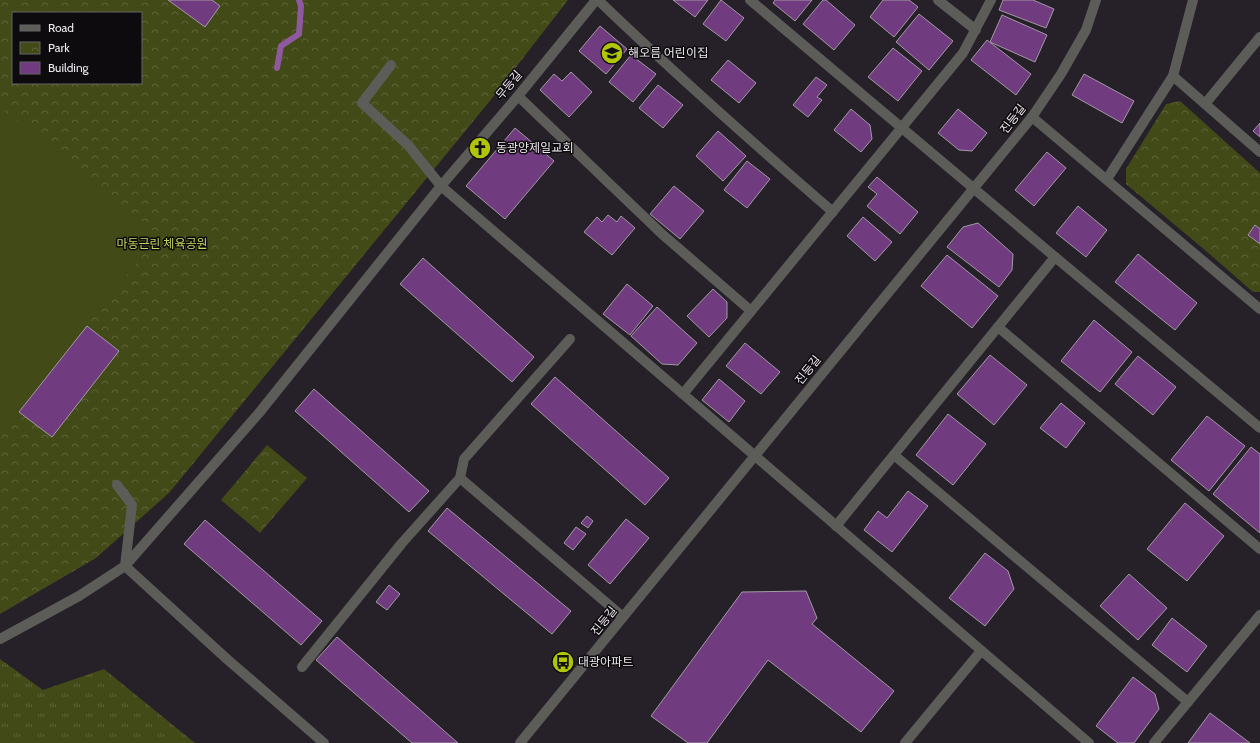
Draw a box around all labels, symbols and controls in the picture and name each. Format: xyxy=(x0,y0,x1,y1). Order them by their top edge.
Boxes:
legend xyxy=(12,12,142,84)
text: Road xyxy=(48,20,74,35)
text: Park xyxy=(48,40,70,55)
school or university icon: 해오름 어린이집 xyxy=(599,40,625,66)
place label: 해오름 어린이집 xyxy=(628,45,708,60)
text: Building xyxy=(48,60,90,75)
street label: 무등길 xyxy=(492,67,525,102)
street label: 진등길 xyxy=(996,101,1029,136)
church icon: 동광양제일교회 xyxy=(467,135,493,161)
place label: 동광양제일교회 xyxy=(496,140,573,155)
park label: 마동근린 체육공원 xyxy=(116,236,208,251)
street label: 진등길 xyxy=(791,352,824,387)
street label: 진등길 xyxy=(587,603,620,638)
bus stop icon: 대광아파트 xyxy=(550,649,576,675)
place label: 대광아파트 xyxy=(578,654,633,669)

